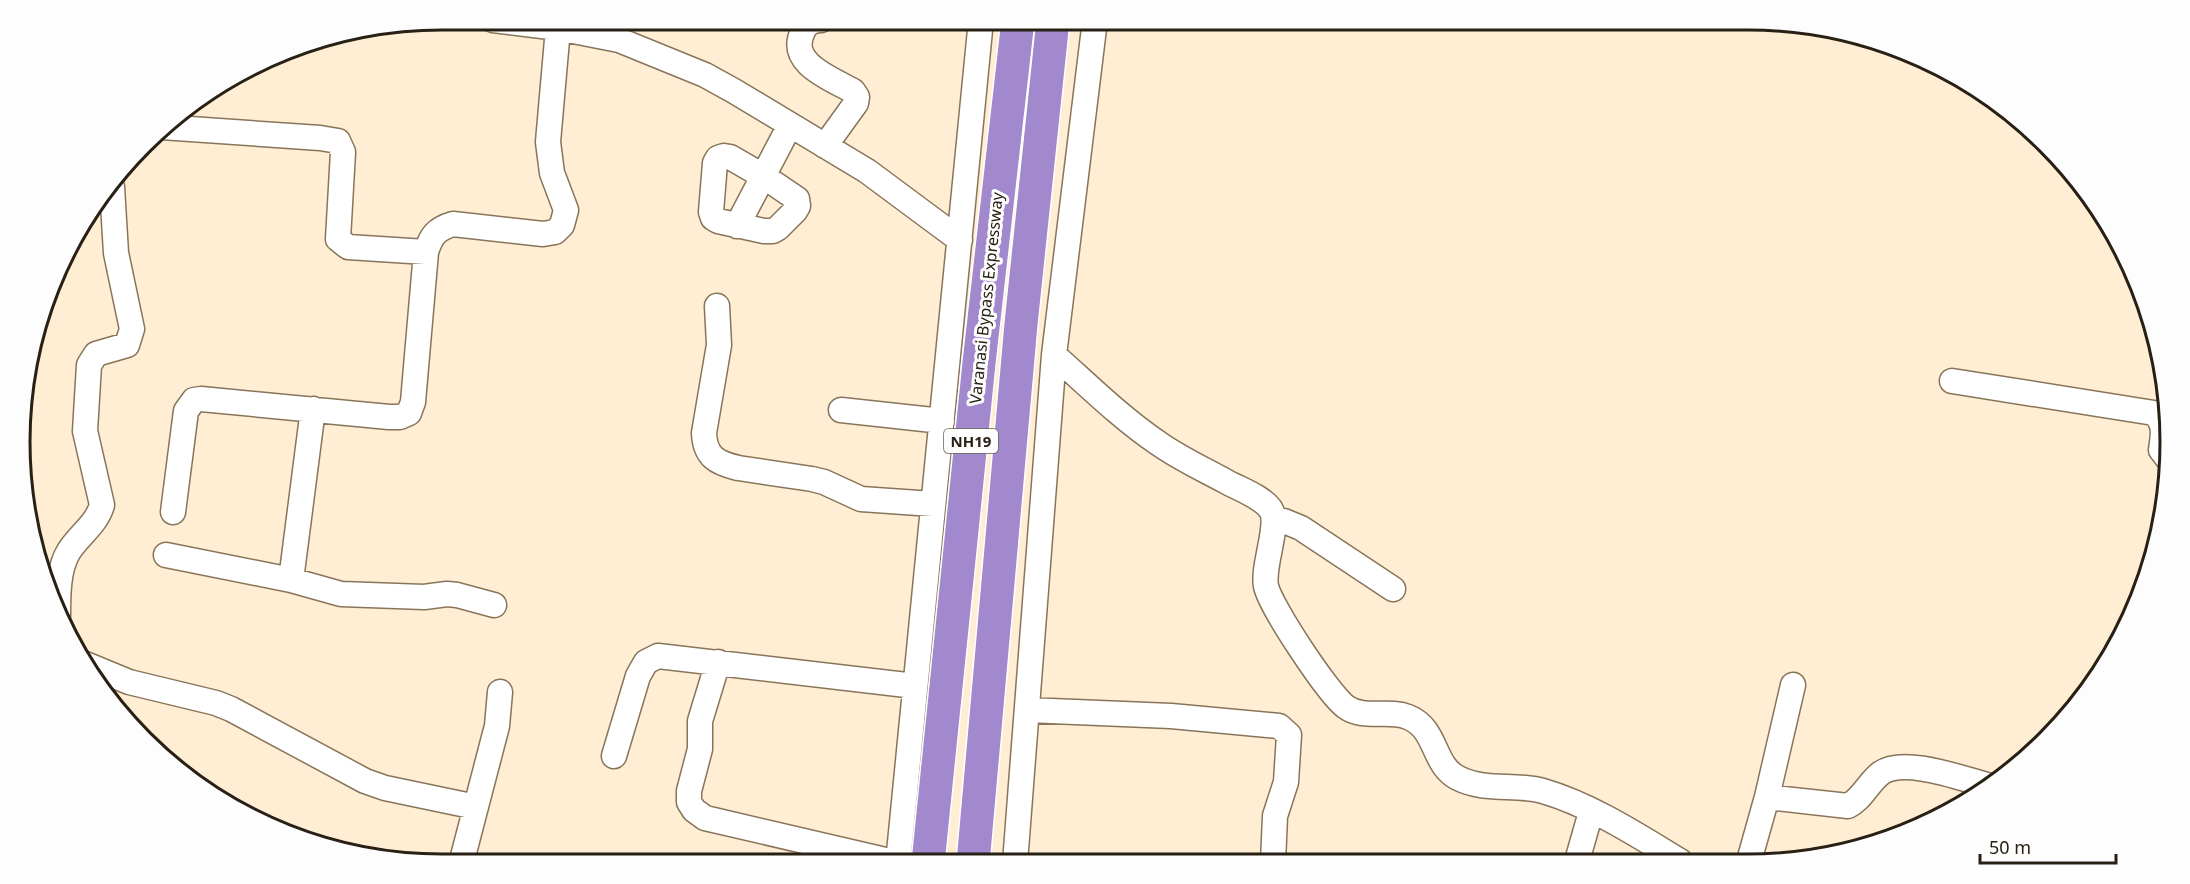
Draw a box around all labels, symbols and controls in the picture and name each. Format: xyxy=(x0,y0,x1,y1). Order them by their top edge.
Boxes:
street label: Varanasi Bypass Expressway xyxy=(964,190,1008,405)
road number: NH19 xyxy=(944,429,998,453)
scale bar xyxy=(1980,827,2116,865)
text: 50 m xyxy=(1989,835,2031,859)

